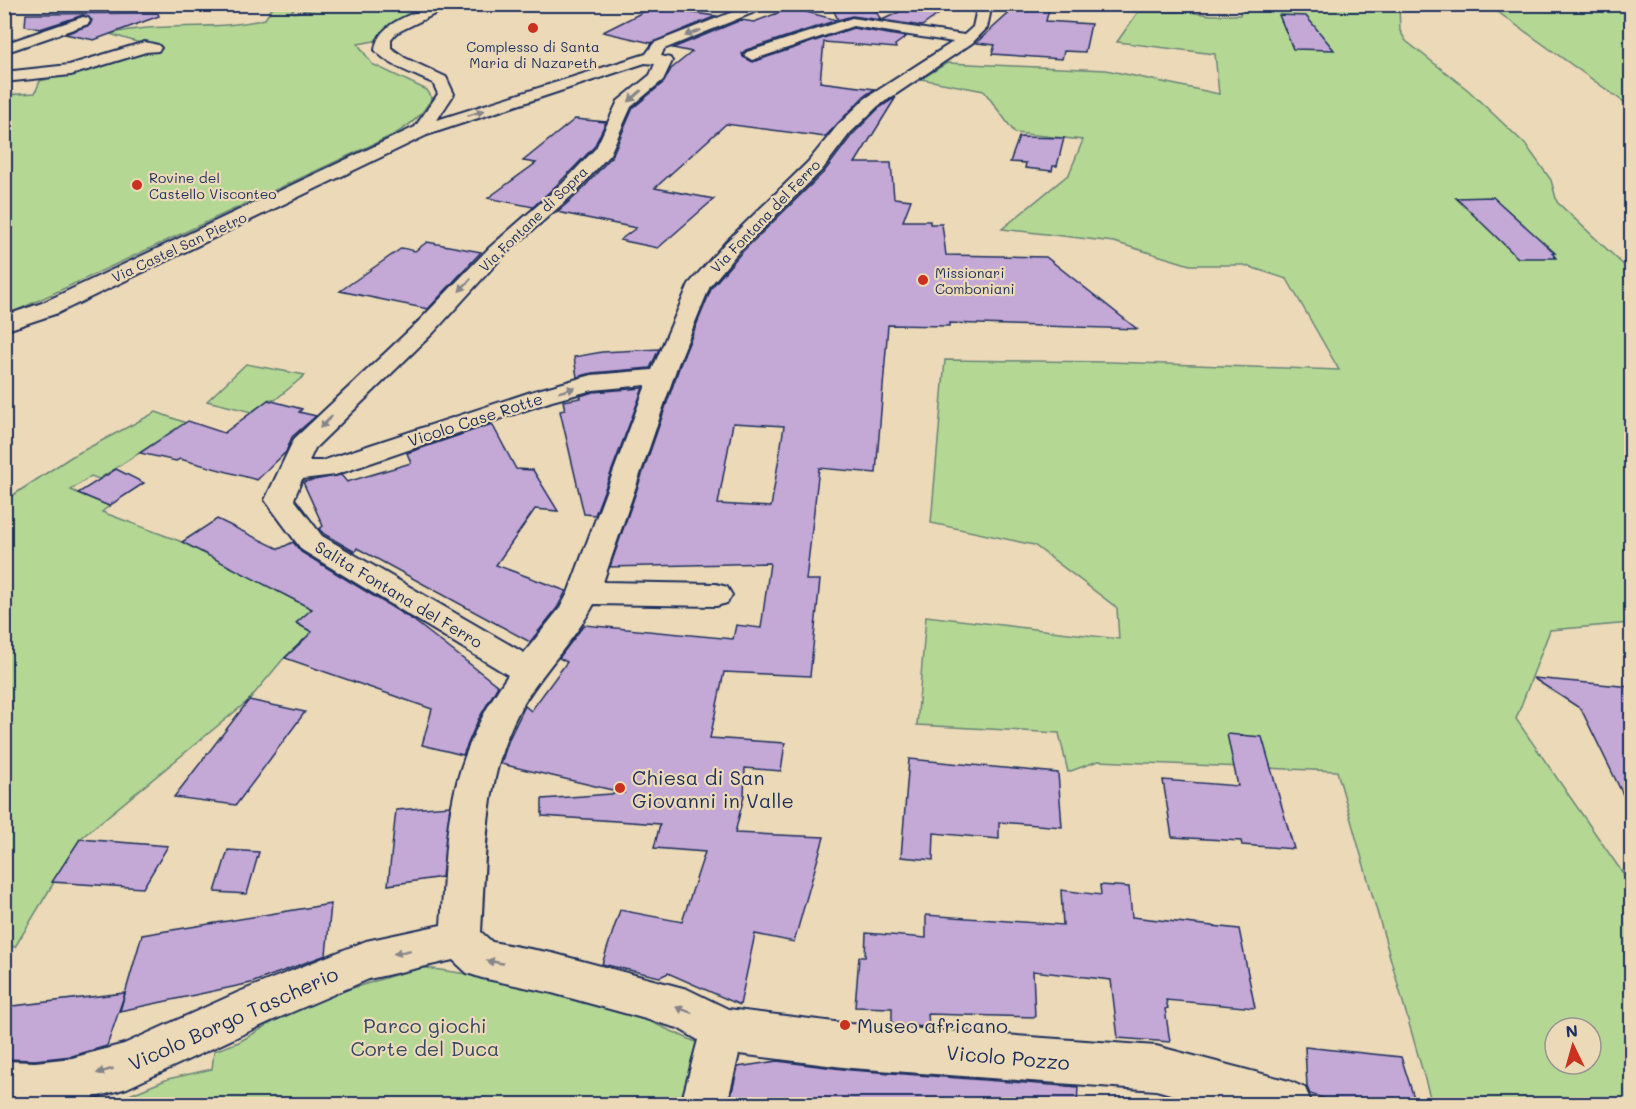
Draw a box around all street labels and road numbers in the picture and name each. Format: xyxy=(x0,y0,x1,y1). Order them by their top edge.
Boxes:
street label: Via Fontana del Ferro xyxy=(706,155,824,277)
street label: Via Fontane di Sopra xyxy=(474,162,592,276)
street label: Via Castel San Pietro xyxy=(109,207,249,287)
street label: Vicolo Case Rotte xyxy=(405,387,545,451)
street label: Salita Fontana del Ferro xyxy=(311,536,487,652)
street label: Vicolo Borgo Tascherio xyxy=(124,960,342,1076)
street label: Vicolo Pozzo xyxy=(945,1039,1071,1075)

